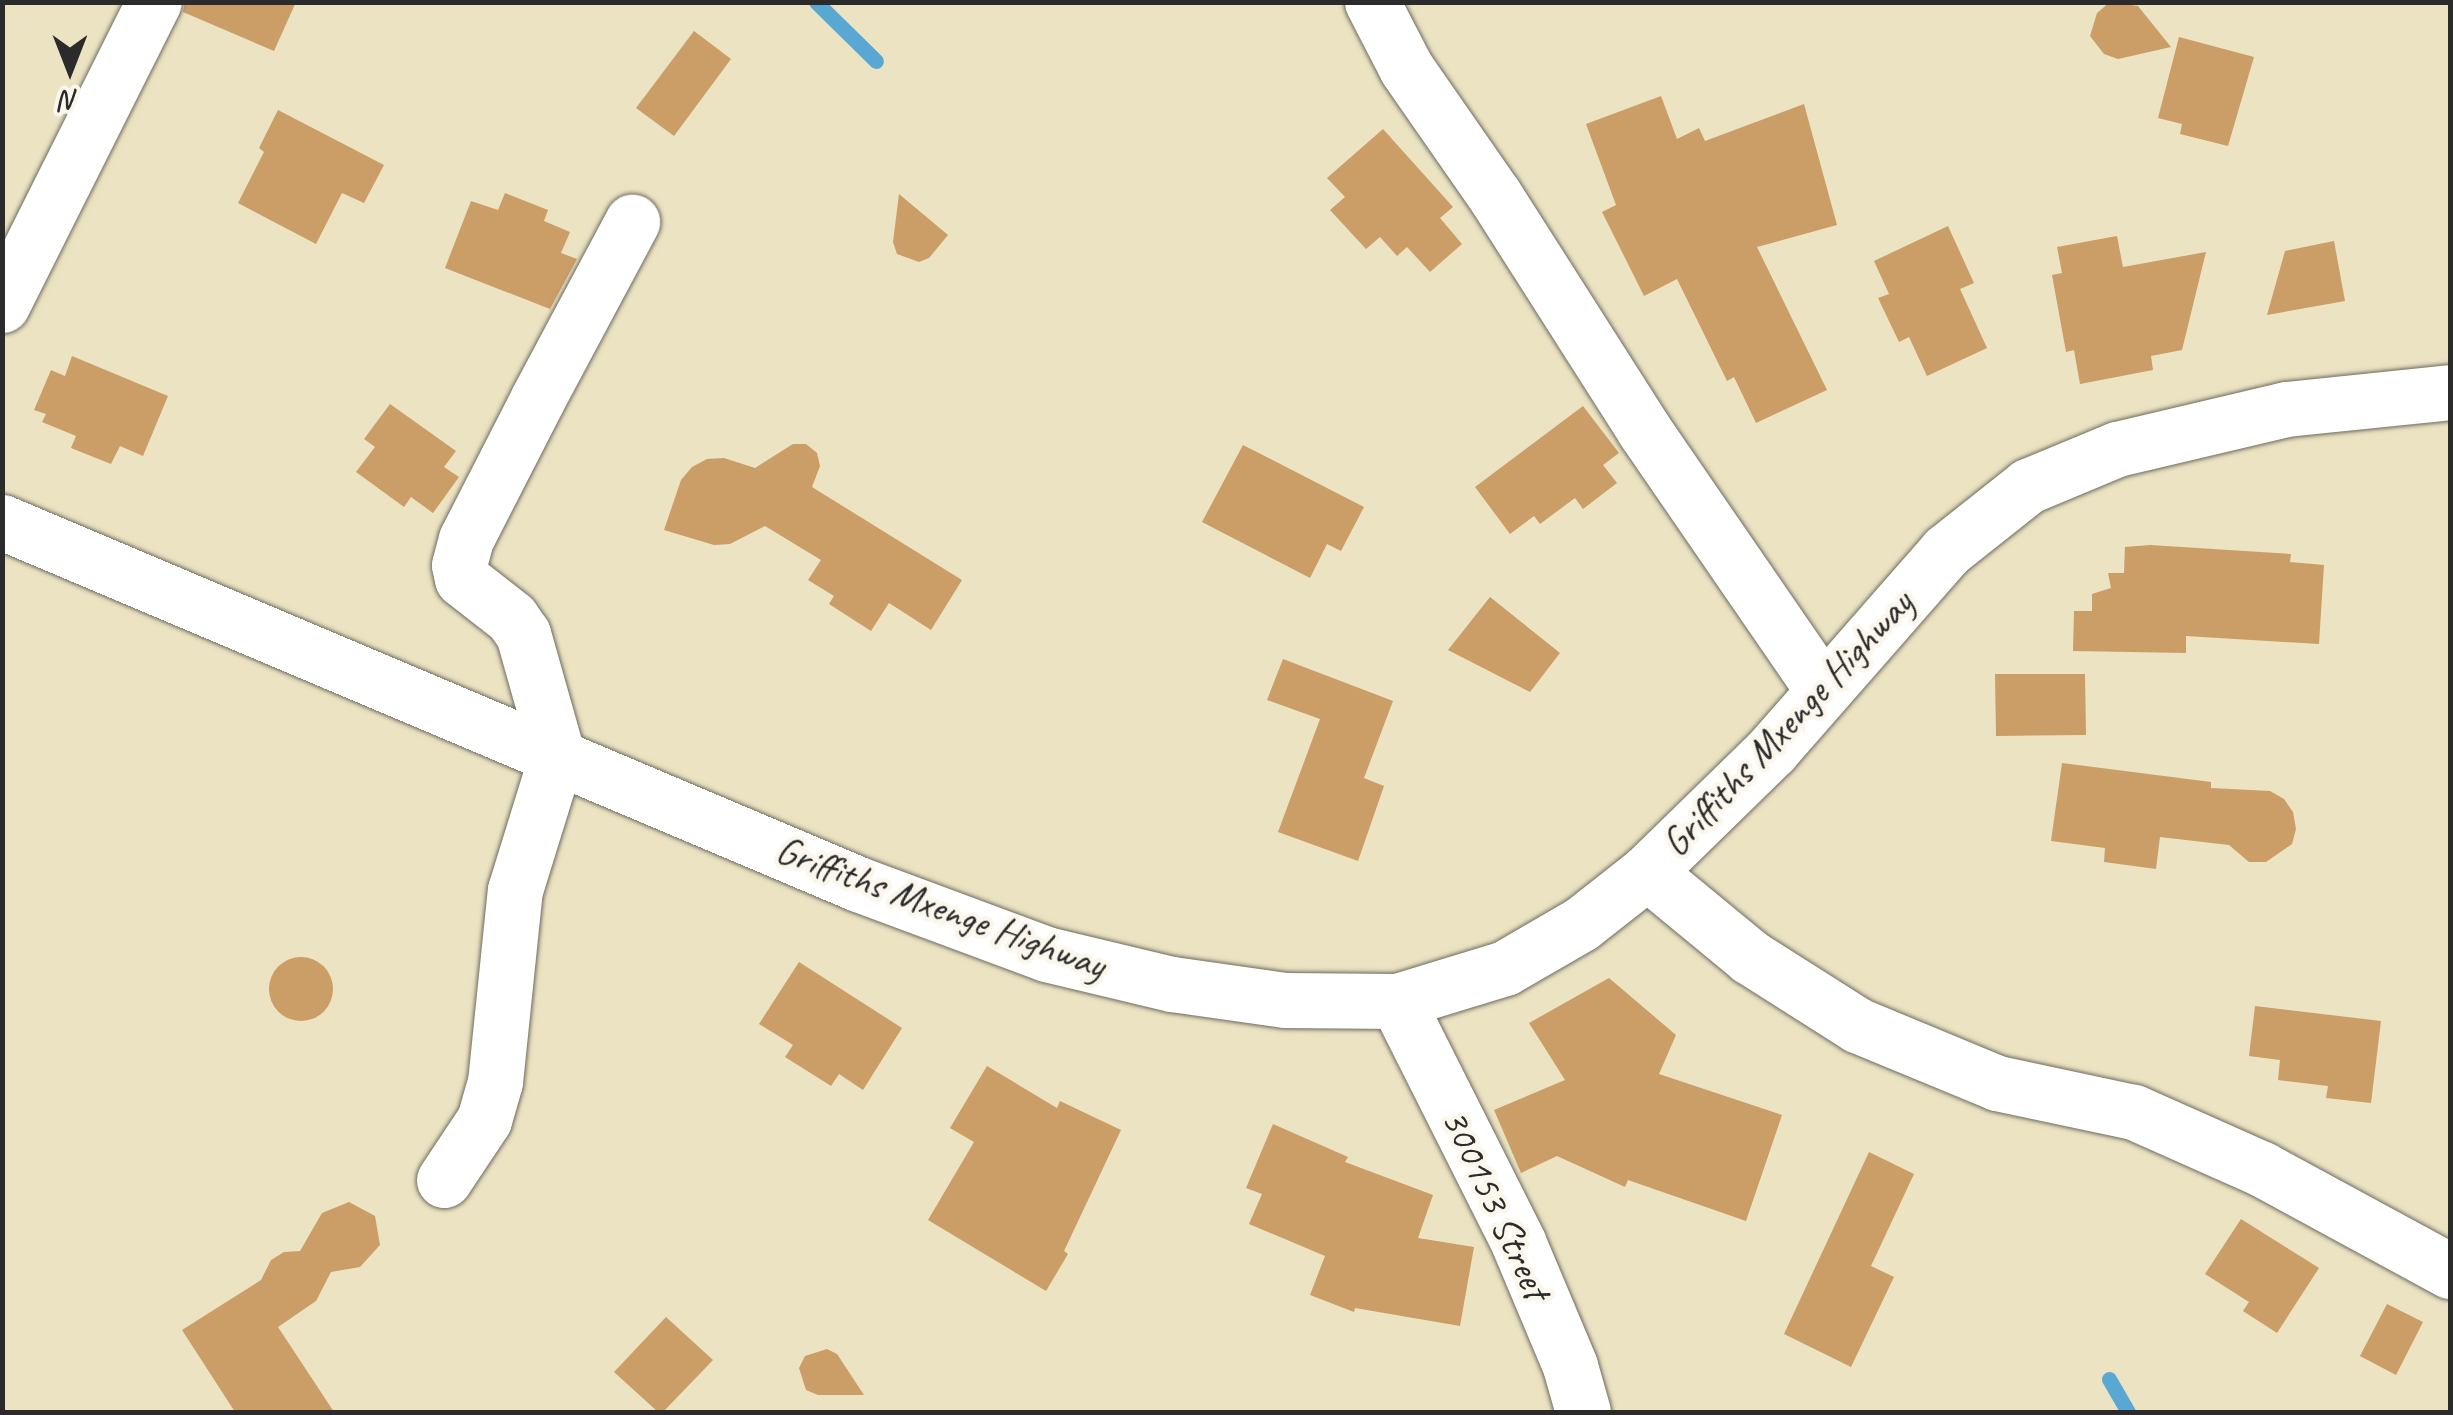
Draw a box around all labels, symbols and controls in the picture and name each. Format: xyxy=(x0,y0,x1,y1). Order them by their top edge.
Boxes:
north arrow xyxy=(20,20,120,120)
text: N xyxy=(61,83,79,118)
street label: Griffiths Mxenge Highway xyxy=(1651,580,1923,866)
street label: Griffiths Mxenge Highway xyxy=(770,825,1112,989)
street label: 300153 Street xyxy=(1431,1101,1561,1307)

